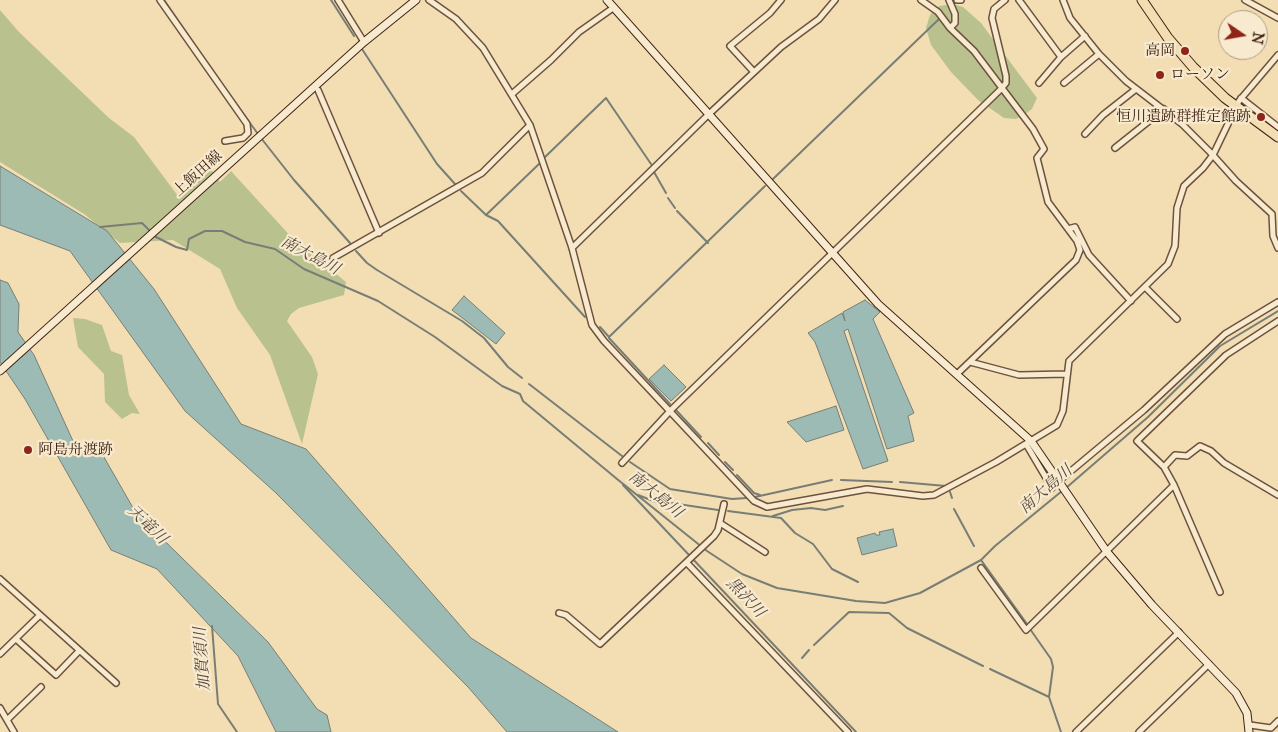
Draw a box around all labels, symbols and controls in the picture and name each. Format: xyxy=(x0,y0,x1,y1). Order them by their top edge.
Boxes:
north arrow xyxy=(1218,10,1268,60)
text: N xyxy=(1248,30,1267,46)
place label: 高岡 xyxy=(1145,42,1175,60)
marker: 高岡 xyxy=(1179,45,1191,57)
place label: ローソン xyxy=(1170,66,1230,84)
marker: ローソン xyxy=(1154,69,1166,81)
place label: 恒川遺跡群推定館跡 xyxy=(1116,108,1251,126)
marker: 恒川遺跡群推定館跡 xyxy=(1255,111,1267,123)
street label: 上飯田線 xyxy=(170,147,226,201)
water label: 南大島川 xyxy=(277,233,343,279)
place label: 阿島舟渡跡 xyxy=(38,441,113,459)
marker: 阿島舟渡跡 xyxy=(22,444,34,456)
water label: 南大島川 xyxy=(1016,462,1076,518)
water label: 南大島川 xyxy=(624,467,686,523)
water label: 天竜川 xyxy=(123,501,171,549)
water label: 黒沢川 xyxy=(722,574,768,622)
water label: 加賀須川 xyxy=(191,626,215,692)

